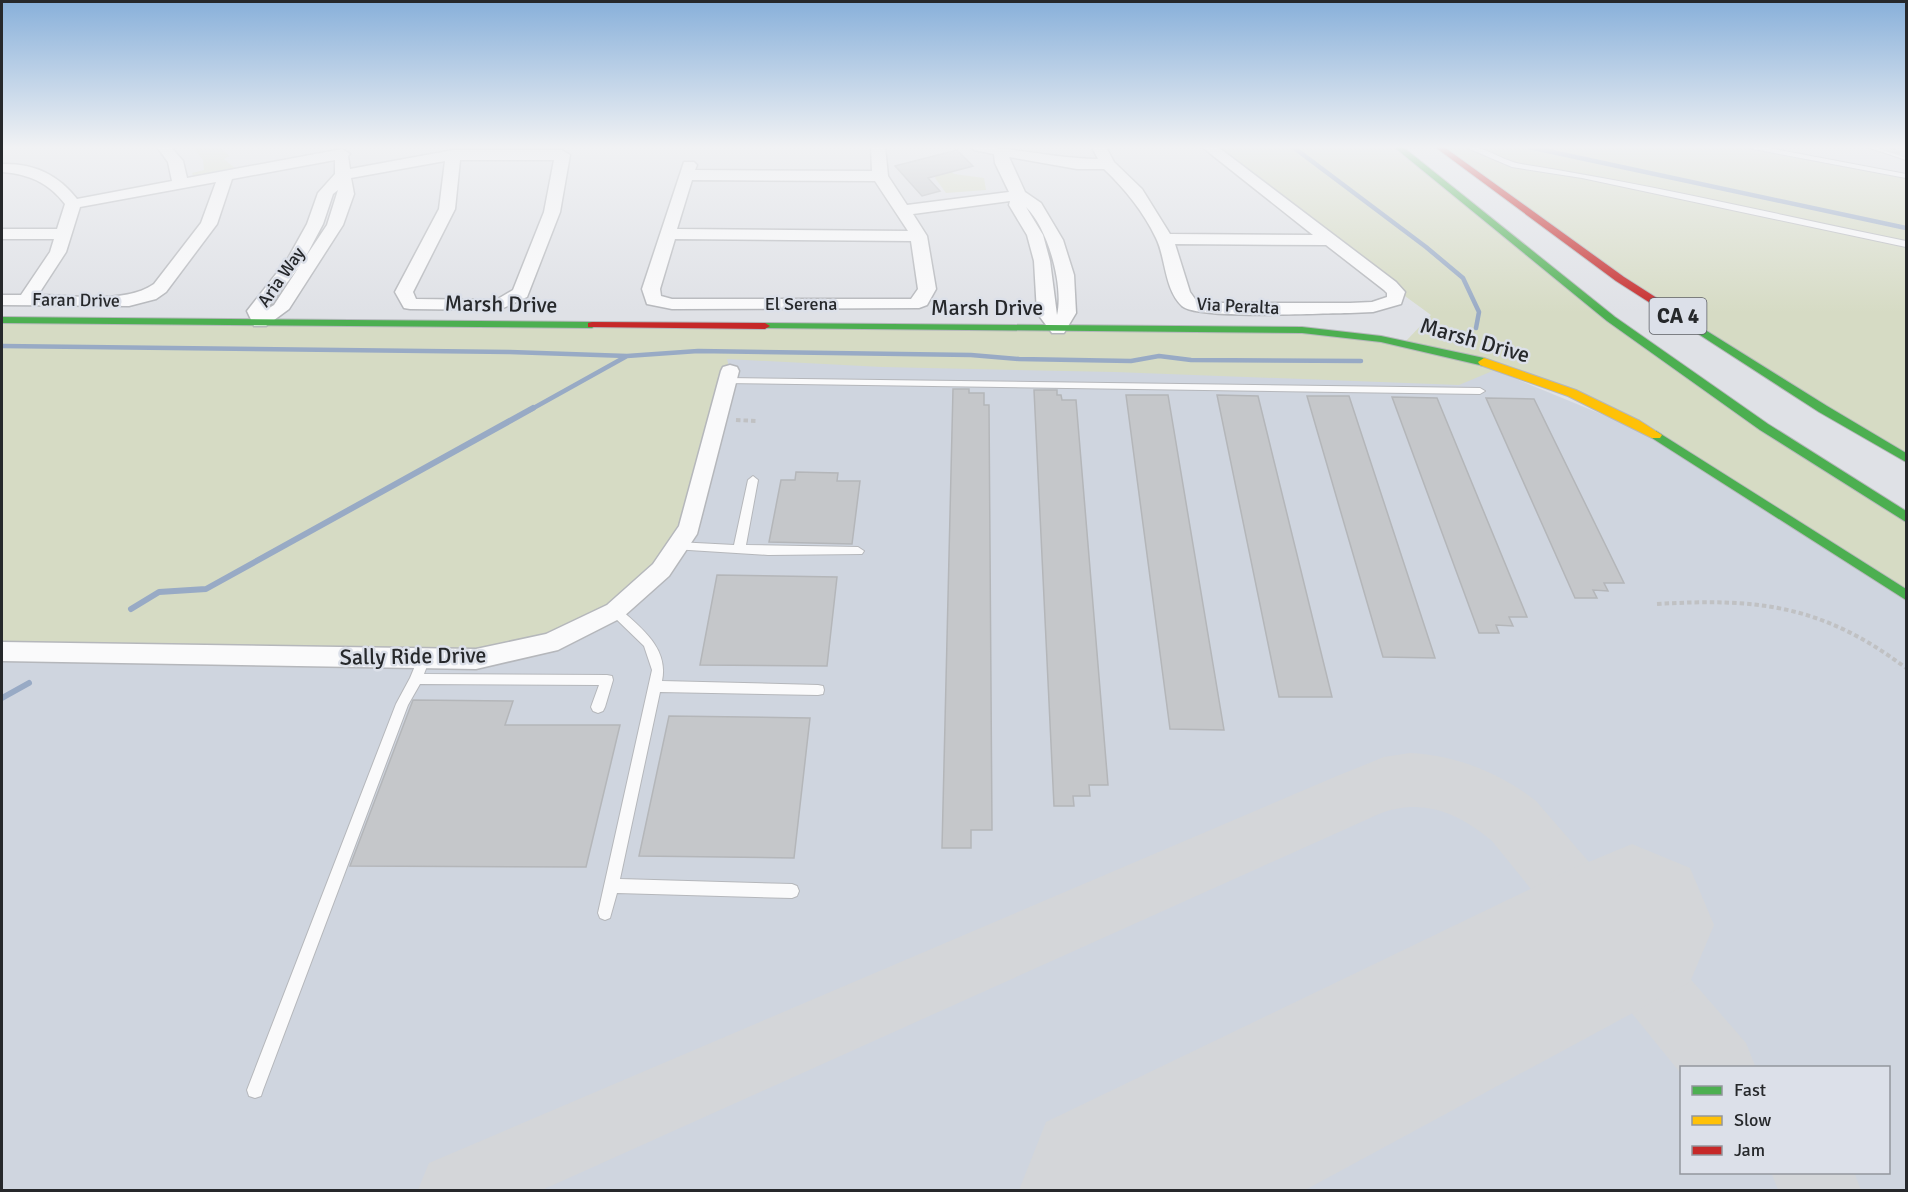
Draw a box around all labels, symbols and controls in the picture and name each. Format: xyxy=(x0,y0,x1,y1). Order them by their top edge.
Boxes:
street label: Aria Way xyxy=(253,242,310,311)
street label: Faran Drive xyxy=(32,288,120,312)
street label: Marsh Drive xyxy=(444,290,558,318)
street label: El Serena xyxy=(765,293,837,315)
street label: Via Peralta xyxy=(1196,293,1280,319)
street label: Marsh Drive xyxy=(931,294,1043,321)
road number: CA 4 xyxy=(1650,298,1706,334)
street label: Marsh Drive xyxy=(1417,311,1533,369)
street label: Sally Ride Drive xyxy=(339,641,487,671)
legend xyxy=(1680,1066,1890,1174)
text: Fast xyxy=(1734,1079,1766,1101)
text: Slow xyxy=(1734,1109,1771,1131)
text: Jam xyxy=(1734,1139,1765,1161)

